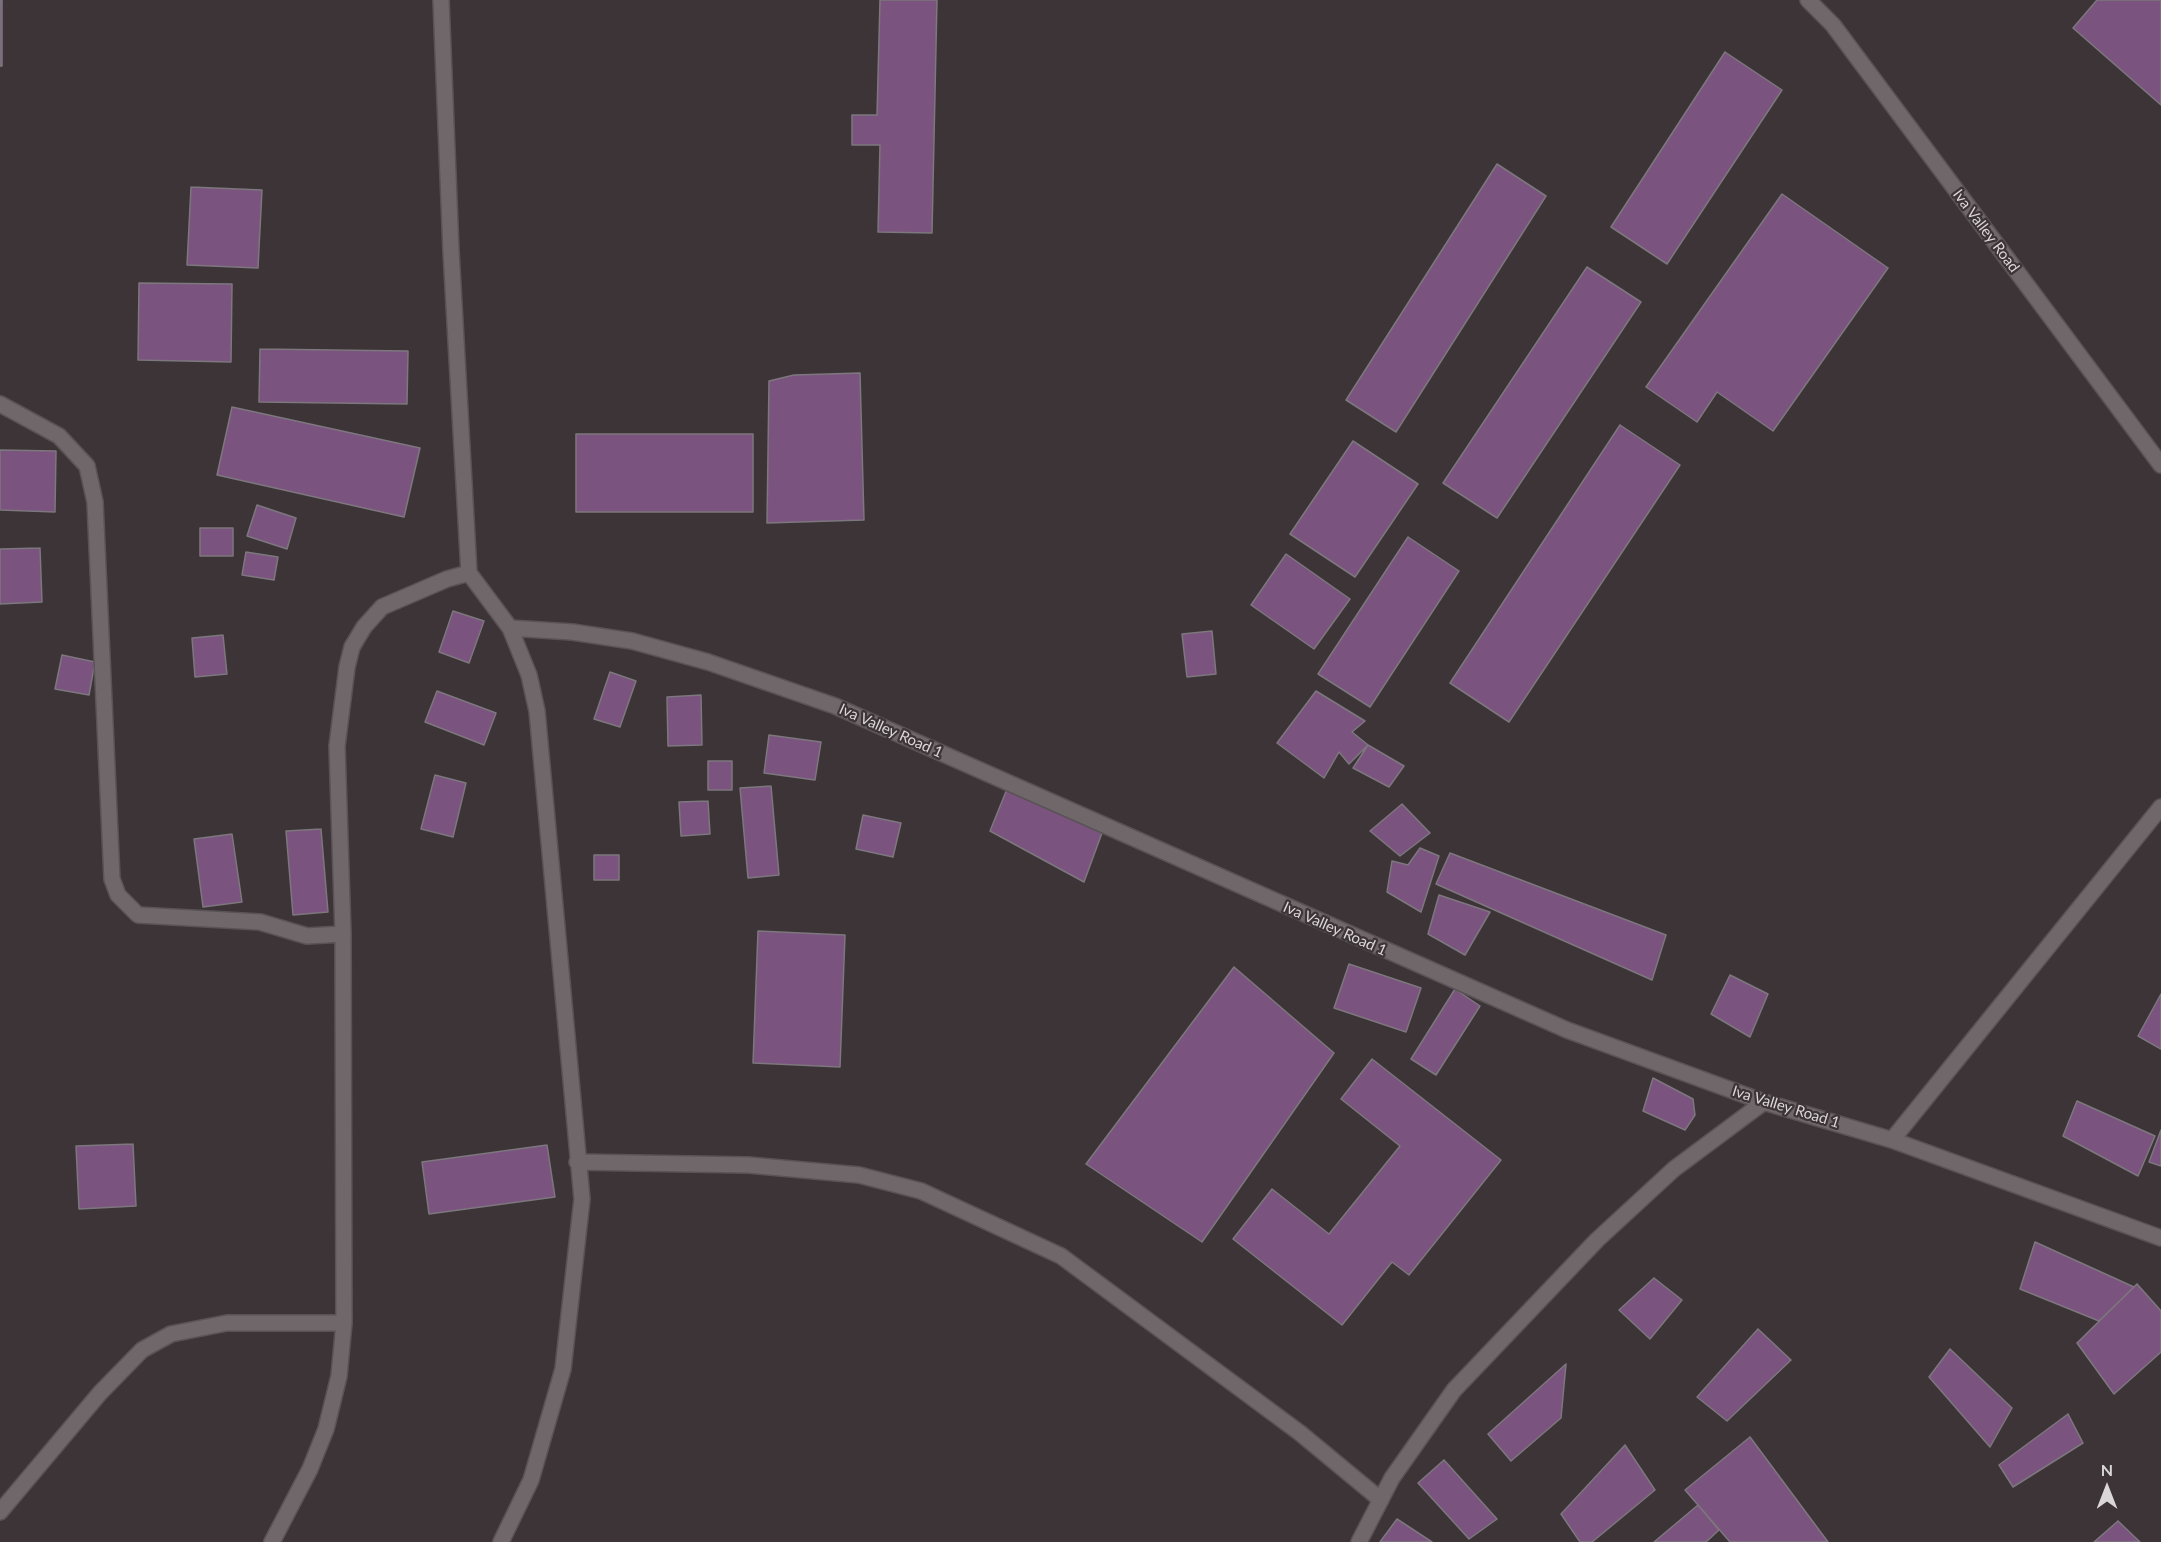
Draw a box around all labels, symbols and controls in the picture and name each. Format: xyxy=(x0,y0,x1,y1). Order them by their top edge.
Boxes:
street label: Iva Valley Road xyxy=(1949,186,2023,276)
street label: Iva Valley Road 1 xyxy=(836,700,946,762)
street label: Iva Valley Road 1 xyxy=(1280,898,1390,960)
street label: Iva Valley Road 1 xyxy=(1730,1082,1842,1132)
north arrow xyxy=(2077,1458,2137,1518)
text: N xyxy=(2101,1460,2113,1479)

